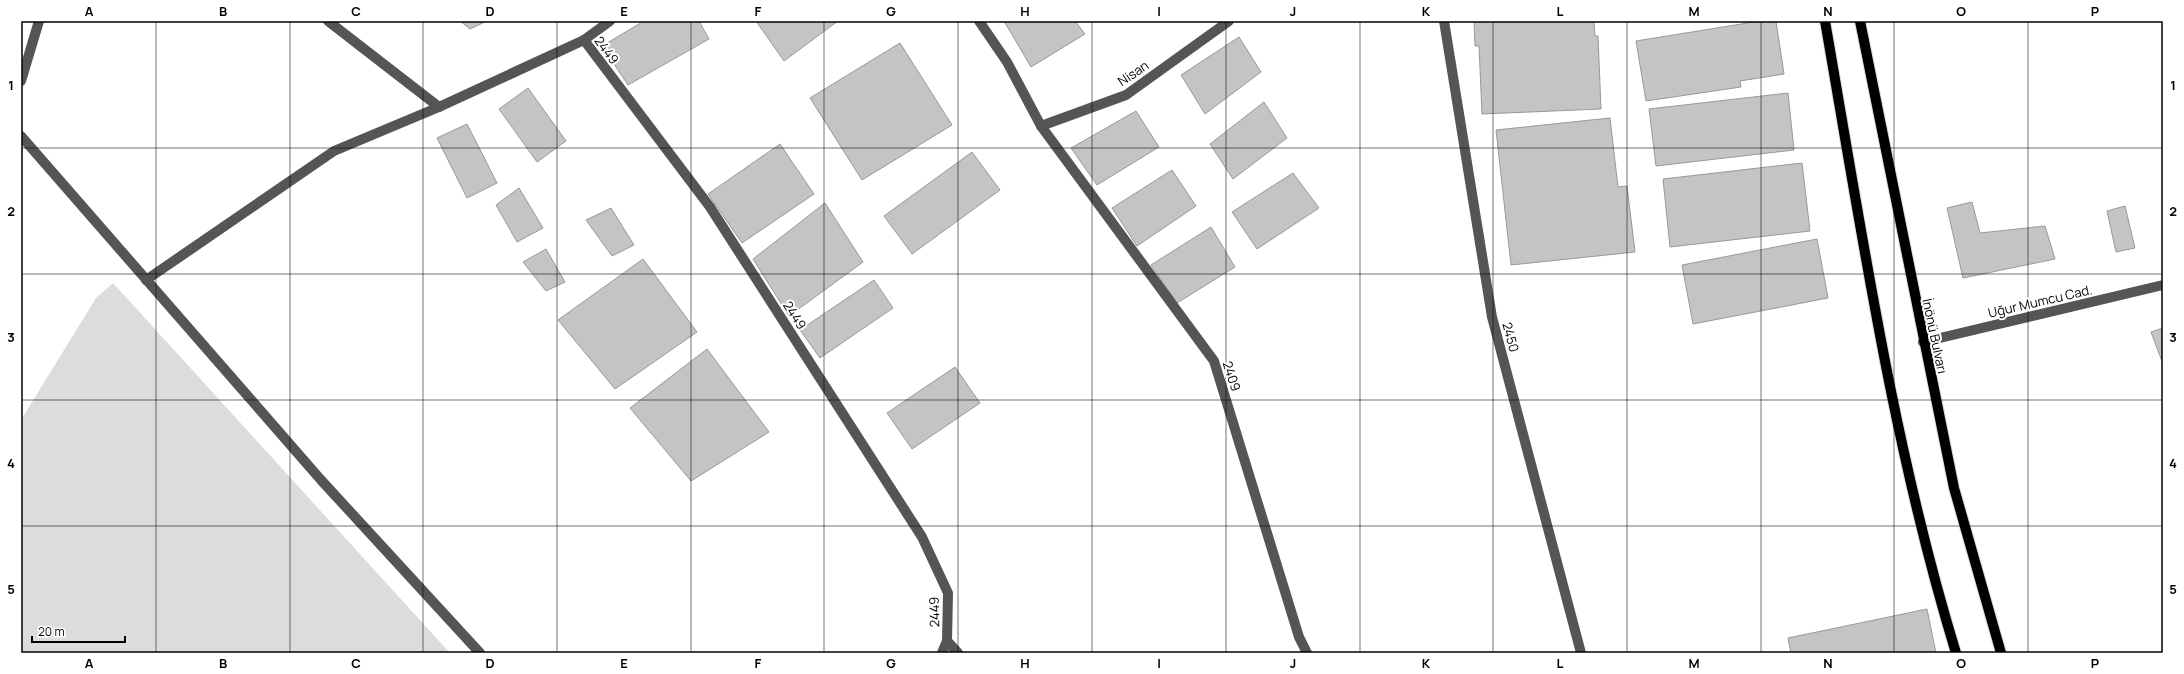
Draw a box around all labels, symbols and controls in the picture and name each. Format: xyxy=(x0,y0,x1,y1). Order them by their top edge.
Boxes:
text: A xyxy=(85,2,94,20)
text: B xyxy=(219,2,227,20)
text: C xyxy=(351,2,361,20)
text: D xyxy=(485,2,495,20)
text: E xyxy=(620,2,628,20)
text: F xyxy=(755,2,762,20)
text: G xyxy=(886,2,896,20)
text: H xyxy=(1020,2,1030,20)
text: I xyxy=(1157,2,1161,20)
text: J xyxy=(1290,2,1296,20)
text: K xyxy=(1422,2,1431,20)
text: L xyxy=(1557,2,1564,20)
text: M xyxy=(1688,2,1700,20)
text: N xyxy=(1823,2,1833,20)
text: O xyxy=(1956,2,1966,20)
text: P xyxy=(2091,2,2099,20)
street label: 2449 xyxy=(591,32,623,68)
street label: Nisan xyxy=(1114,56,1152,90)
text: 1 xyxy=(8,76,14,94)
text: 1 xyxy=(2170,76,2176,94)
text: 2 xyxy=(7,202,15,220)
text: 2 xyxy=(2169,202,2177,220)
street label: Uğur Mumcu Cad. xyxy=(1986,280,2094,322)
street label: 2449 xyxy=(779,297,811,333)
street label: İnönü Bulvarı xyxy=(1918,297,1952,375)
street label: 2450 xyxy=(1498,320,1524,354)
text: 3 xyxy=(7,328,15,346)
text: 3 xyxy=(2169,328,2177,346)
street label: 2409 xyxy=(1219,359,1245,393)
text: 4 xyxy=(7,454,15,472)
text: 4 xyxy=(2169,454,2177,472)
text: 5 xyxy=(7,580,15,598)
text: 5 xyxy=(2169,580,2177,598)
street label: 2449 xyxy=(925,597,943,627)
scale bar xyxy=(32,618,125,644)
text: 20 m xyxy=(38,623,65,640)
text: A xyxy=(85,654,94,672)
text: B xyxy=(219,654,227,672)
text: C xyxy=(351,654,361,672)
text: D xyxy=(485,654,495,672)
text: E xyxy=(620,654,628,672)
text: F xyxy=(755,654,762,672)
text: G xyxy=(886,654,896,672)
text: H xyxy=(1020,654,1030,672)
text: I xyxy=(1157,654,1161,672)
text: J xyxy=(1290,654,1296,672)
text: K xyxy=(1422,654,1431,672)
text: L xyxy=(1557,654,1564,672)
text: M xyxy=(1688,654,1700,672)
text: N xyxy=(1823,654,1833,672)
text: O xyxy=(1956,654,1966,672)
text: P xyxy=(2091,654,2099,672)

